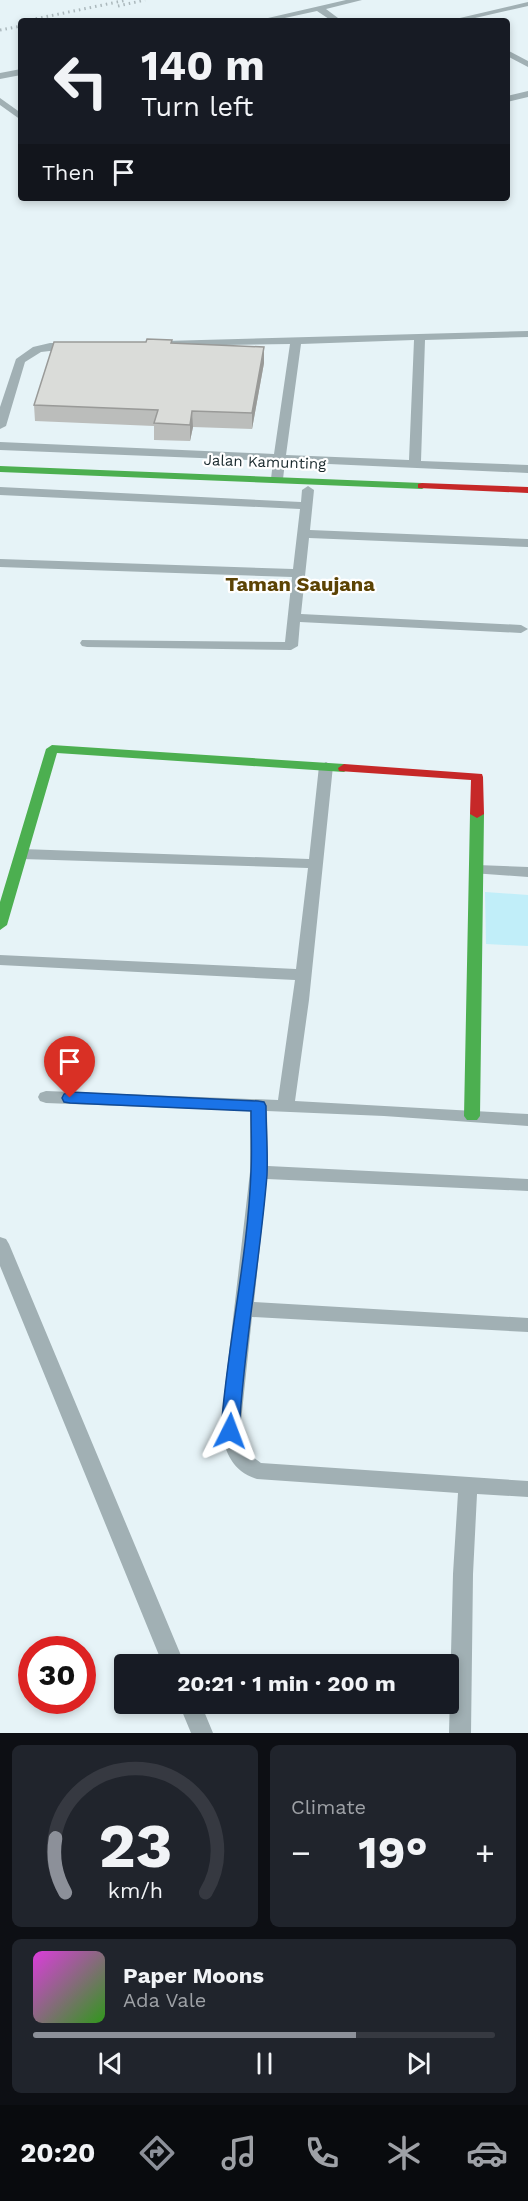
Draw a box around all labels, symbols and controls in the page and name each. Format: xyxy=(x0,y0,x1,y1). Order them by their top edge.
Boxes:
text: 140 m xyxy=(141,41,265,90)
icon: left xyxy=(42,42,120,120)
text: Turn left xyxy=(141,91,253,123)
icon: arrive xyxy=(107,156,140,189)
text: Then xyxy=(42,160,95,185)
street label: Jalan Kamunting xyxy=(203,451,327,473)
district label: Taman Saujana xyxy=(225,572,375,596)
pin xyxy=(44,1036,95,1098)
icon: arrive xyxy=(53,1045,86,1078)
position arrow xyxy=(198,1399,262,1463)
speed limit sign: 30 xyxy=(18,1636,96,1714)
text: 20:21 · 1 min · 200 m xyxy=(177,1671,396,1696)
text: Climate xyxy=(291,1795,366,1819)
text: 23 xyxy=(98,1809,172,1882)
text: 19° xyxy=(358,1826,428,1879)
text: − xyxy=(291,1833,311,1872)
text: + xyxy=(475,1833,495,1872)
text: km/h xyxy=(107,1878,163,1903)
text: Paper Moons xyxy=(123,1963,264,1988)
text: Ada Vale xyxy=(123,1988,206,2012)
icon: previous xyxy=(94,2047,127,2080)
icon: pause xyxy=(248,2047,281,2080)
icon: next xyxy=(402,2047,435,2080)
icon: directions xyxy=(136,2132,178,2174)
icon: music xyxy=(218,2132,260,2174)
icon: phone xyxy=(301,2132,343,2174)
icon: climate xyxy=(383,2132,425,2174)
icon: car xyxy=(466,2132,508,2174)
text: 20:20 xyxy=(20,2137,95,2169)

